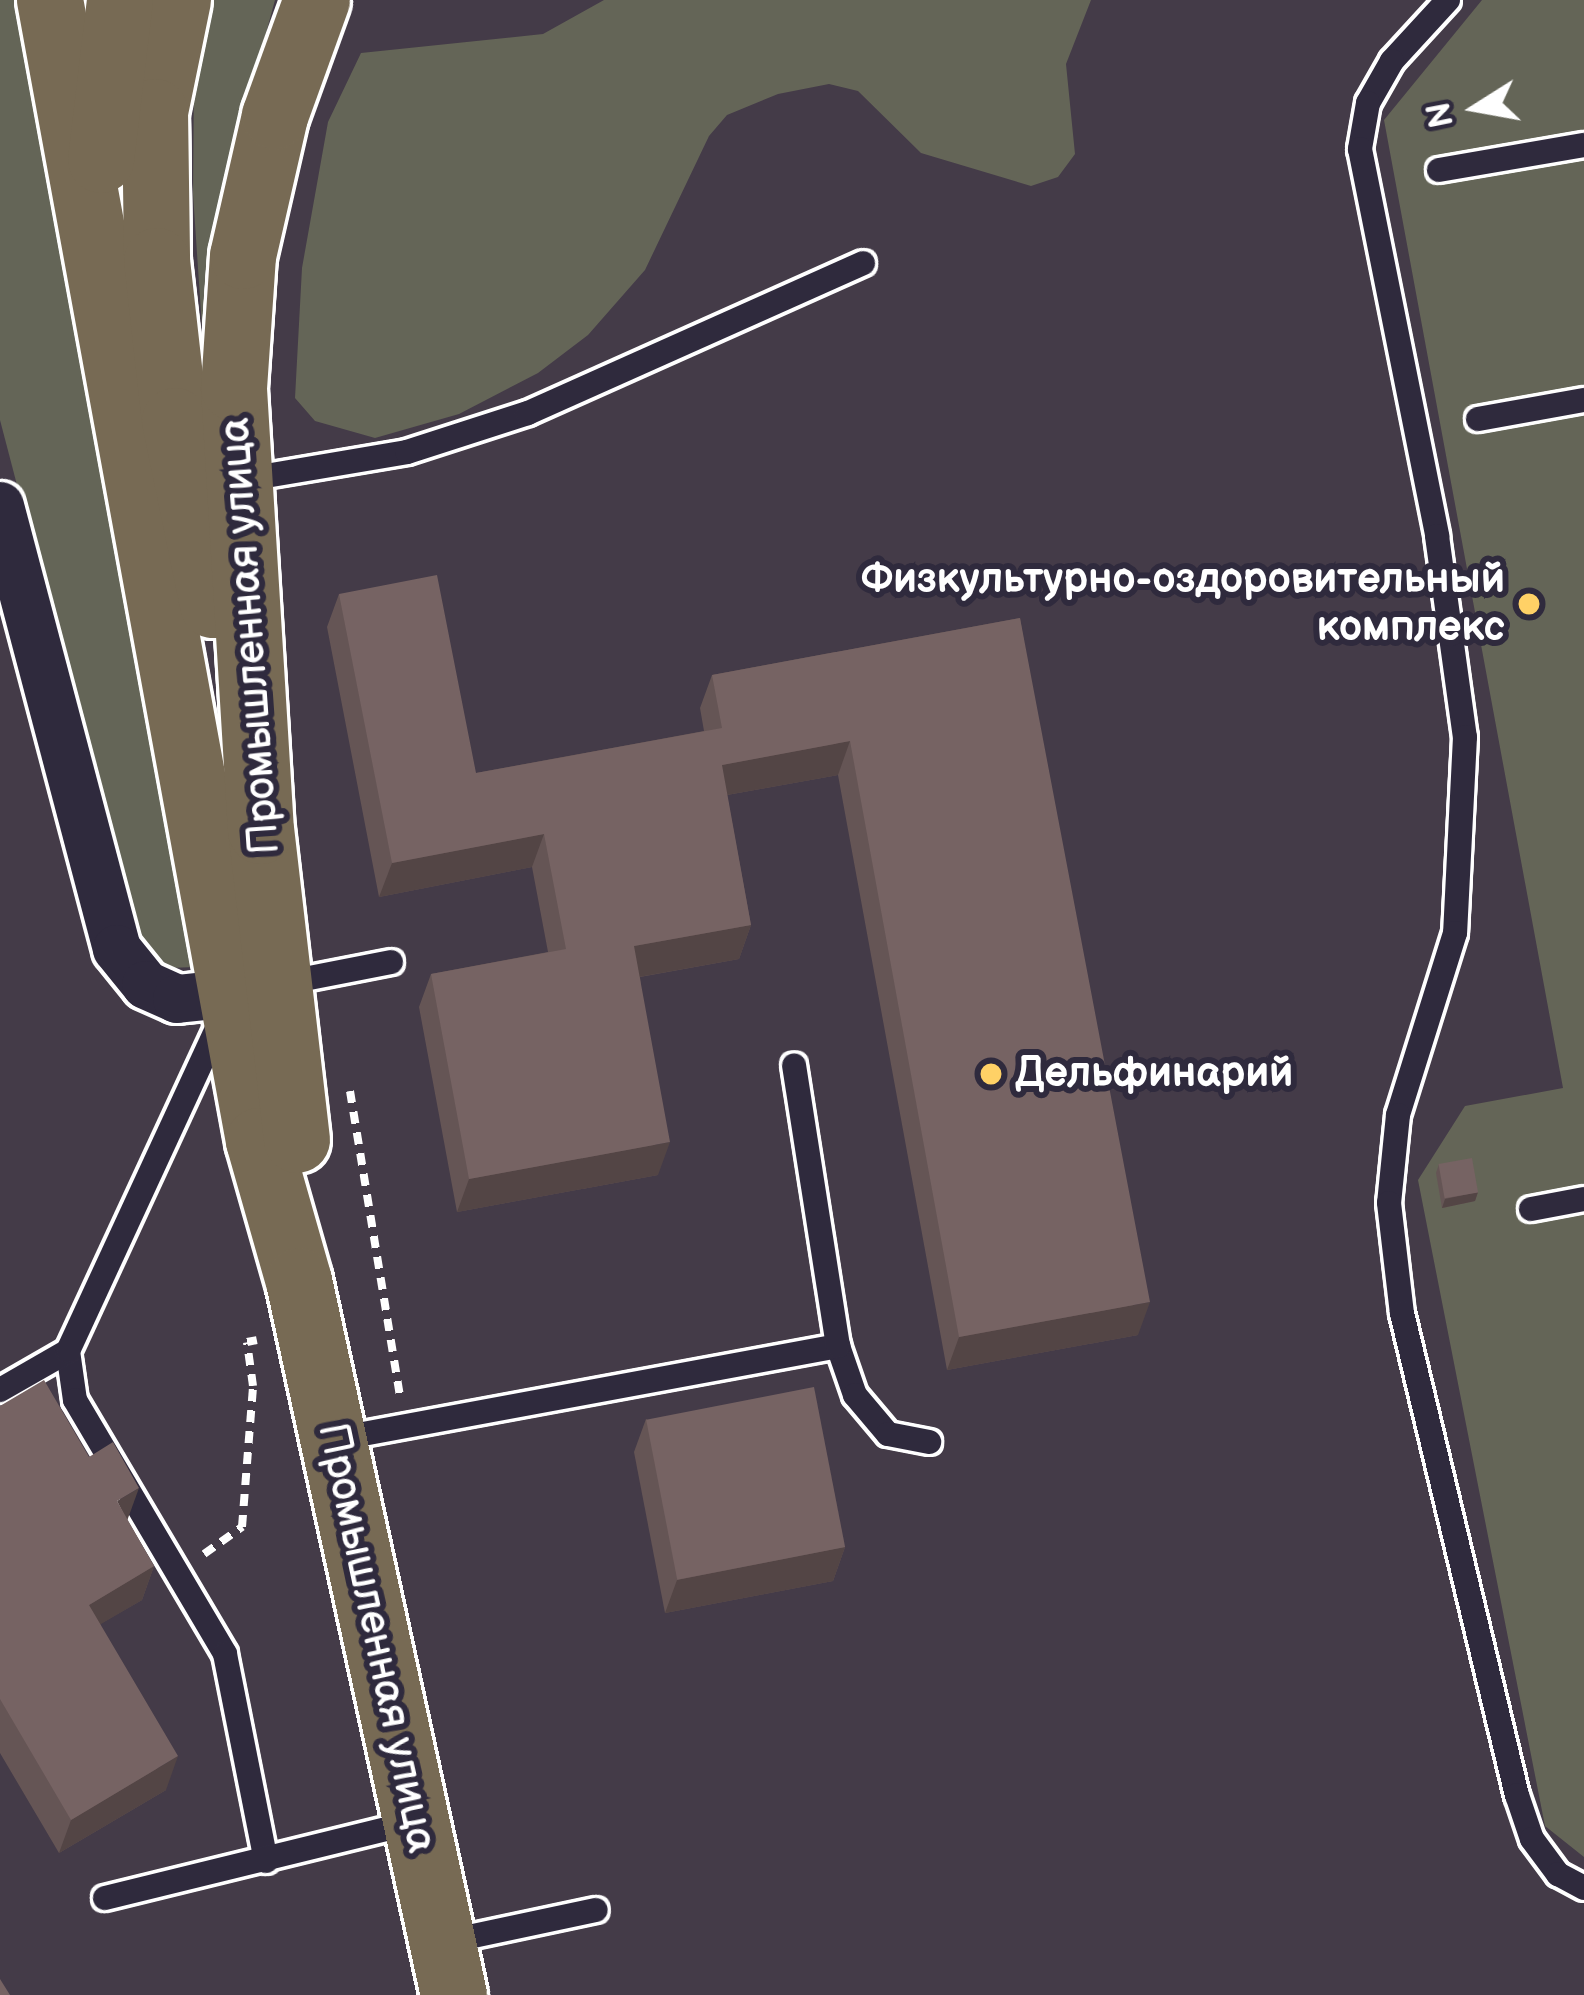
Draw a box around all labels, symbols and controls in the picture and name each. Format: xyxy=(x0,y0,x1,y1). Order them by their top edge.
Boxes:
north arrow xyxy=(1416,48,1536,168)
text: N xyxy=(1419,99,1463,131)
street label: Промышленная улица xyxy=(211,416,291,856)
place label: Физкультурно-оздоровительный комплекс xyxy=(861,555,1505,654)
marker: Физкультурно-оздоровительный комплекс xyxy=(1516,591,1542,617)
place label: Дельфинарий xyxy=(1015,1049,1293,1099)
marker: Дельфинарий xyxy=(978,1061,1004,1087)
street label: Промышленная улица xyxy=(306,1419,446,1857)

